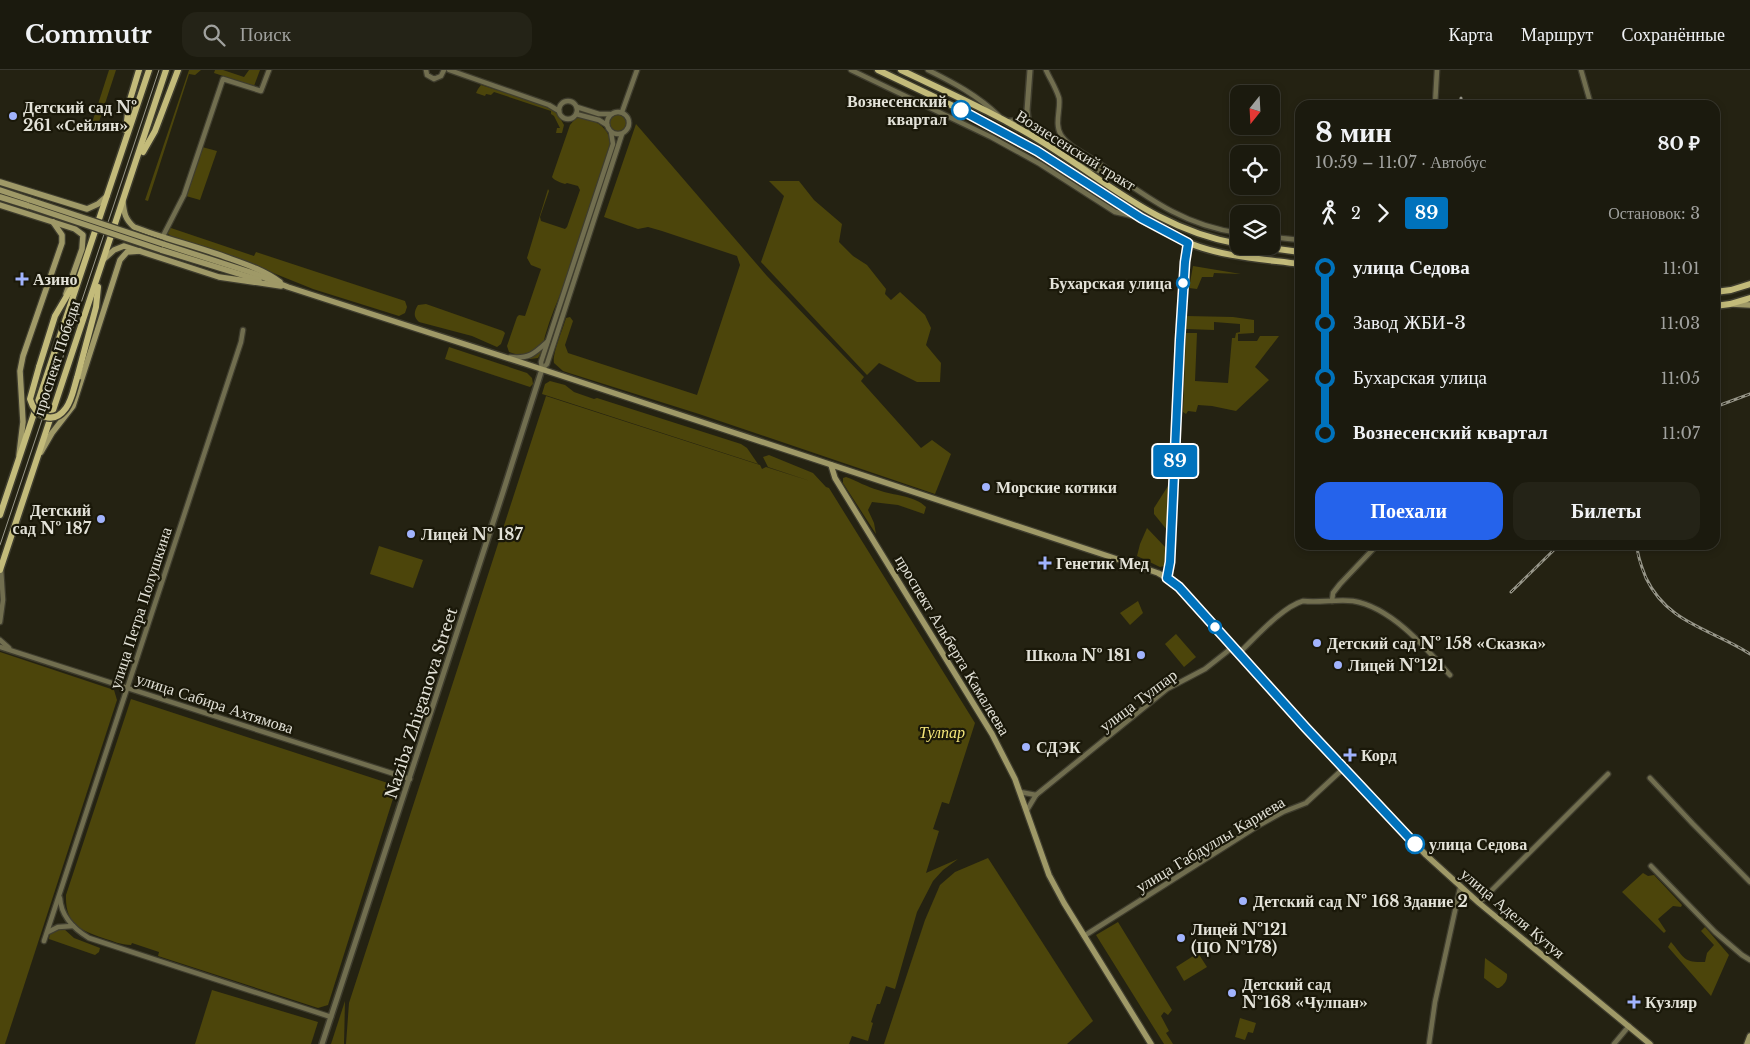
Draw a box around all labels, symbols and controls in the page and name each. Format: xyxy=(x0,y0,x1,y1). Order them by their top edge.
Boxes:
search box xyxy=(182,12,532,57)
text: Commutr xyxy=(25,20,152,49)
icon: search xyxy=(200,21,228,49)
text: Поиск xyxy=(240,23,291,46)
text: Карта xyxy=(1448,24,1493,46)
text: Маршрут xyxy=(1521,24,1593,46)
text: Сохранённые xyxy=(1621,24,1725,46)
north arrow xyxy=(1230,85,1280,135)
map controls xyxy=(1230,85,1280,255)
place label: Вознесенский квартал xyxy=(847,91,947,129)
place label: Детский сад № 261 «Сейлян» xyxy=(23,97,137,135)
marker: Вознесенский квартал xyxy=(951,100,971,120)
street label: Вознесенский тракт xyxy=(1012,105,1140,195)
marker: Детский сад № 261 «Сейлян» xyxy=(7,110,19,122)
text: 8 мин xyxy=(1315,115,1392,150)
text: 80 ₽ xyxy=(1657,132,1700,155)
button: locate xyxy=(1230,145,1280,195)
text: 10:59 – 11:07 · Автобус xyxy=(1315,152,1486,172)
icon: walk xyxy=(1315,199,1343,227)
icon: forward xyxy=(1369,199,1397,227)
text: 89 xyxy=(1415,202,1438,224)
text: 2 xyxy=(1351,203,1361,223)
text: Остановок: 3 xyxy=(1608,203,1700,223)
button: layers xyxy=(1230,205,1280,255)
text: улица Седова xyxy=(1353,256,1470,279)
text: 11:01 xyxy=(1663,258,1700,278)
place label: Азино xyxy=(33,269,77,289)
marker: Азино xyxy=(15,272,29,286)
place label: Бухарская улица xyxy=(1049,273,1172,293)
marker: Бухарская улица xyxy=(1176,276,1190,290)
street label: проспект Победы xyxy=(28,298,84,418)
text: Завод ЖБИ-3 xyxy=(1353,311,1466,334)
text: 11:03 xyxy=(1660,313,1700,333)
text: Бухарская улица xyxy=(1353,366,1487,389)
text: 11:05 xyxy=(1661,368,1700,388)
text: Вознесенский квартал xyxy=(1353,421,1548,444)
text: 11:07 xyxy=(1662,423,1700,443)
line badge: 89 xyxy=(1152,445,1198,477)
text: 89 xyxy=(1163,450,1187,472)
place label: Морские котики xyxy=(996,477,1117,497)
marker: Морские котики xyxy=(980,481,992,493)
button: Поехали xyxy=(1315,482,1503,540)
button: Билеты xyxy=(1513,482,1700,540)
place label: Детский сад № 187 xyxy=(13,500,92,538)
marker: Детский сад № 187 xyxy=(95,513,107,525)
street label: улица Петра Полушкина xyxy=(104,524,176,692)
place label: Лицей № 187 xyxy=(421,524,523,544)
marker: Лицей № 187 xyxy=(405,528,417,540)
street label: проспект Альберта Камалеева xyxy=(891,551,1015,739)
place label: Генетик Мед xyxy=(1056,553,1149,573)
marker: Генетик Мед xyxy=(1038,556,1052,570)
street label: Naziba Zhiganova Street xyxy=(381,605,461,801)
unlabelled marker xyxy=(1208,620,1222,634)
place label: Детский сад № 158 «Сказка» xyxy=(1327,633,1546,653)
marker: Детский сад № 158 «Сказка» xyxy=(1311,637,1323,649)
place label: Школа № 181 xyxy=(1026,645,1131,665)
marker: Школа № 181 xyxy=(1135,649,1147,661)
place label: Лицей №121 xyxy=(1348,655,1444,675)
marker: Лицей №121 xyxy=(1332,659,1344,671)
street label: улица Тулпар xyxy=(1095,664,1181,736)
street label: улица Сабира Ахтямова xyxy=(134,668,296,738)
park label: Тулпар xyxy=(919,722,965,742)
place label: СДЭК xyxy=(1036,737,1081,757)
marker: СДЭК xyxy=(1020,741,1032,753)
place label: Корд xyxy=(1361,745,1397,765)
marker: Корд xyxy=(1343,748,1357,762)
street label: улица Габдуллы Кариева xyxy=(1132,792,1288,896)
marker: улица Седова xyxy=(1405,834,1425,854)
place label: улица Седова xyxy=(1429,834,1527,854)
street label: улица Аделя Кутуя xyxy=(1457,864,1570,963)
place label: Детский сад № 168 Здание 2 xyxy=(1253,891,1468,911)
marker: Детский сад № 168 Здание 2 xyxy=(1237,895,1249,907)
place label: Лицей №121 (ЦО №178) xyxy=(1191,919,1287,957)
marker: Лицей №121 (ЦО №178) xyxy=(1175,932,1187,944)
place label: Детский сад №168 «Чулпан» xyxy=(1242,974,1368,1012)
marker: Детский сад №168 «Чулпан» xyxy=(1226,987,1238,999)
place label: Кузляр xyxy=(1645,992,1697,1012)
marker: Кузляр xyxy=(1627,995,1641,1009)

